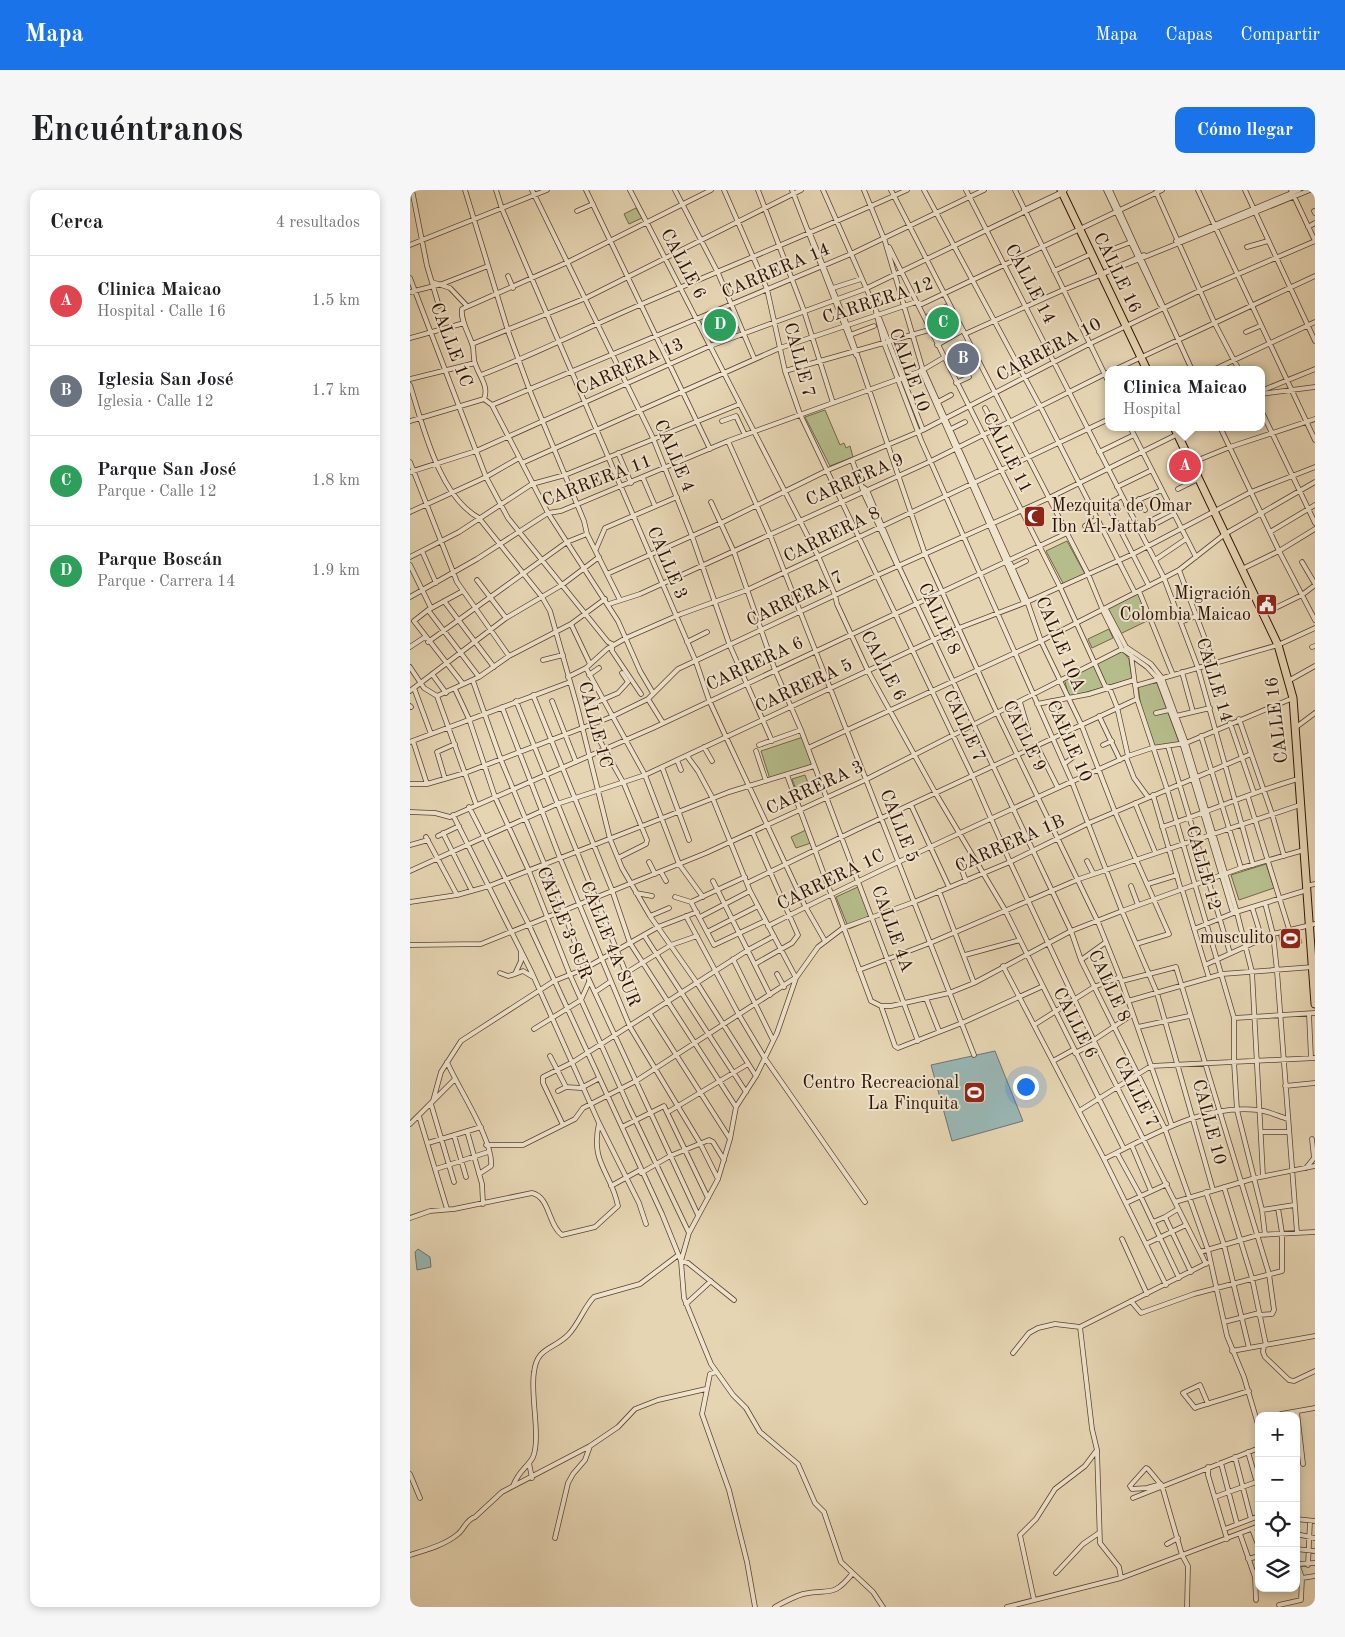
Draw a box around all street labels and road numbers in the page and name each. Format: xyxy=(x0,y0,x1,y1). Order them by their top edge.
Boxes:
street label: CALLE 6 xyxy=(657,226,709,302)
street label: CALLE 16 xyxy=(1090,230,1144,316)
street label: CARRERA 14 xyxy=(719,240,833,302)
street label: CALLE 14 xyxy=(1002,241,1058,327)
street label: CARRERA 12 xyxy=(820,275,936,327)
street label: CALLE 1C xyxy=(427,300,475,390)
street label: CARRERA 10 xyxy=(994,315,1104,385)
street label: CALLE 7 xyxy=(780,321,818,399)
street label: CALLE 10 xyxy=(886,326,932,414)
street label: CARRERA 13 xyxy=(574,335,686,399)
street label: CALLE 11 xyxy=(979,410,1035,496)
street label: CALLE 4 xyxy=(651,417,697,495)
street label: CARRERA 9 xyxy=(803,450,907,510)
street label: CARRERA 11 xyxy=(540,452,654,510)
street label: CARRERA 8 xyxy=(781,504,883,566)
street label: CALLE 3 xyxy=(644,524,690,602)
street label: CARRERA 7 xyxy=(744,568,846,630)
street label: CALLE 8 xyxy=(915,580,963,658)
street label: CALLE 10A xyxy=(1032,594,1088,694)
street label: CALLE 6 xyxy=(857,628,909,704)
street label: CARRERA 6 xyxy=(704,634,806,694)
street label: CALLE 14 xyxy=(1193,636,1235,724)
street label: CARRERA 5 xyxy=(753,656,855,716)
street label: CALLE 16 xyxy=(1263,676,1291,764)
street label: CALLE 1C xyxy=(575,680,615,770)
street label: CALLE 7 xyxy=(940,687,988,765)
street label: CALLE 9 xyxy=(999,697,1049,775)
street label: CALLE 10 xyxy=(1043,697,1095,785)
street label: CARRERA 3 xyxy=(764,758,866,818)
street label: CALLE 5 xyxy=(876,787,922,865)
street label: CARRERA 1B xyxy=(953,812,1067,876)
street label: CALLE 12 xyxy=(1182,824,1224,912)
street label: CARRERA 1C xyxy=(774,846,888,914)
street label: CALLE 3 SUR xyxy=(533,864,595,982)
street label: CALLE 4A SUR xyxy=(577,879,643,1009)
street label: CALLE 4A xyxy=(868,883,916,975)
street label: CALLE 8 xyxy=(1085,947,1133,1025)
street label: CALLE 6 xyxy=(1050,985,1100,1061)
street label: CALLE 7 xyxy=(1111,1054,1161,1130)
street label: CALLE 10 xyxy=(1189,1077,1229,1167)

